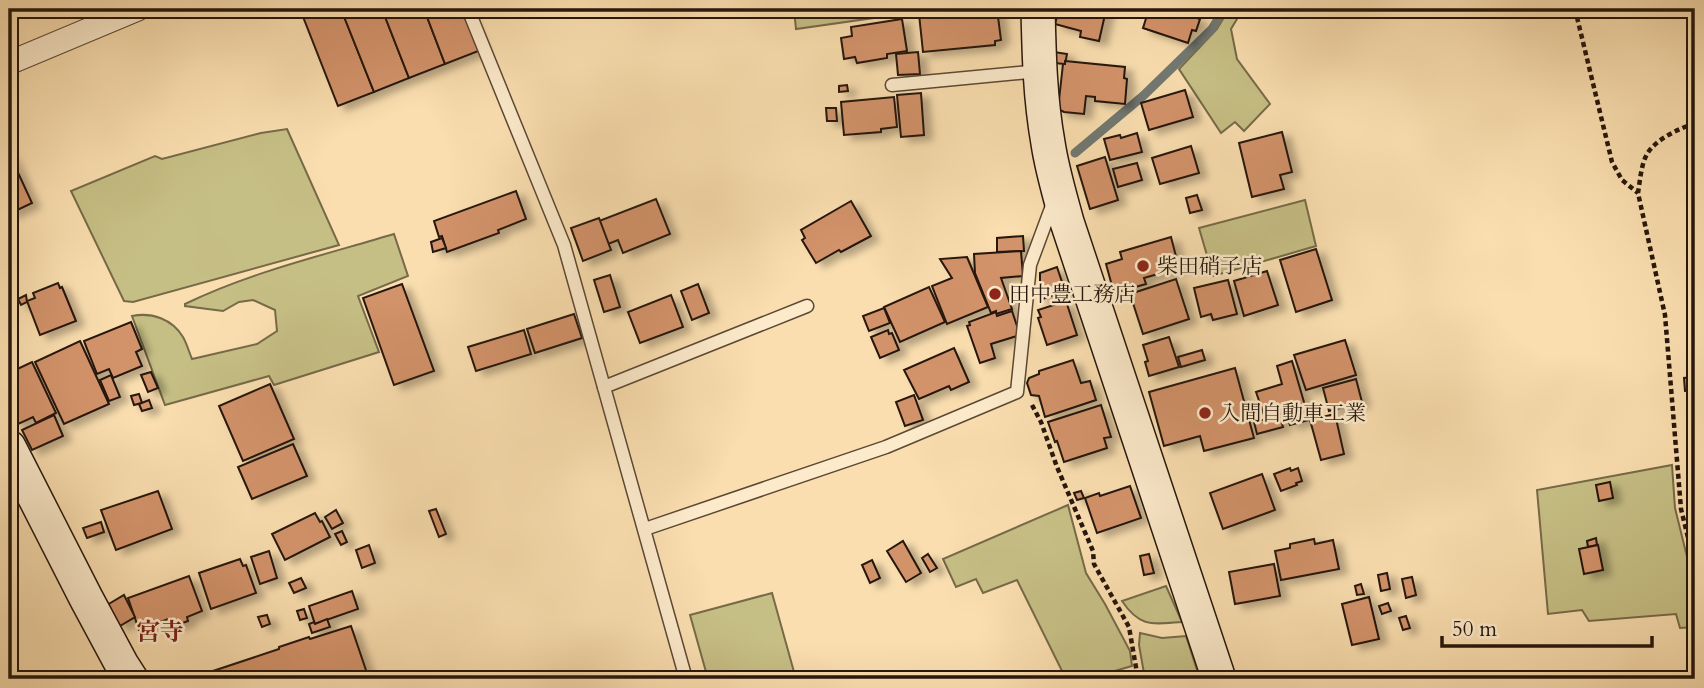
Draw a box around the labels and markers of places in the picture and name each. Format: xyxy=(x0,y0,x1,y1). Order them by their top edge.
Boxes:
place label: 柴田硝子店 xyxy=(1157,252,1262,281)
marker: 柴田硝子店 xyxy=(1135,258,1151,274)
place label: 田中豊工務店 xyxy=(1009,280,1135,309)
marker: 田中豊工務店 xyxy=(987,286,1003,302)
place label: 入間自動車工業 xyxy=(1219,399,1366,428)
marker: 入間自動車工業 xyxy=(1197,405,1213,421)

